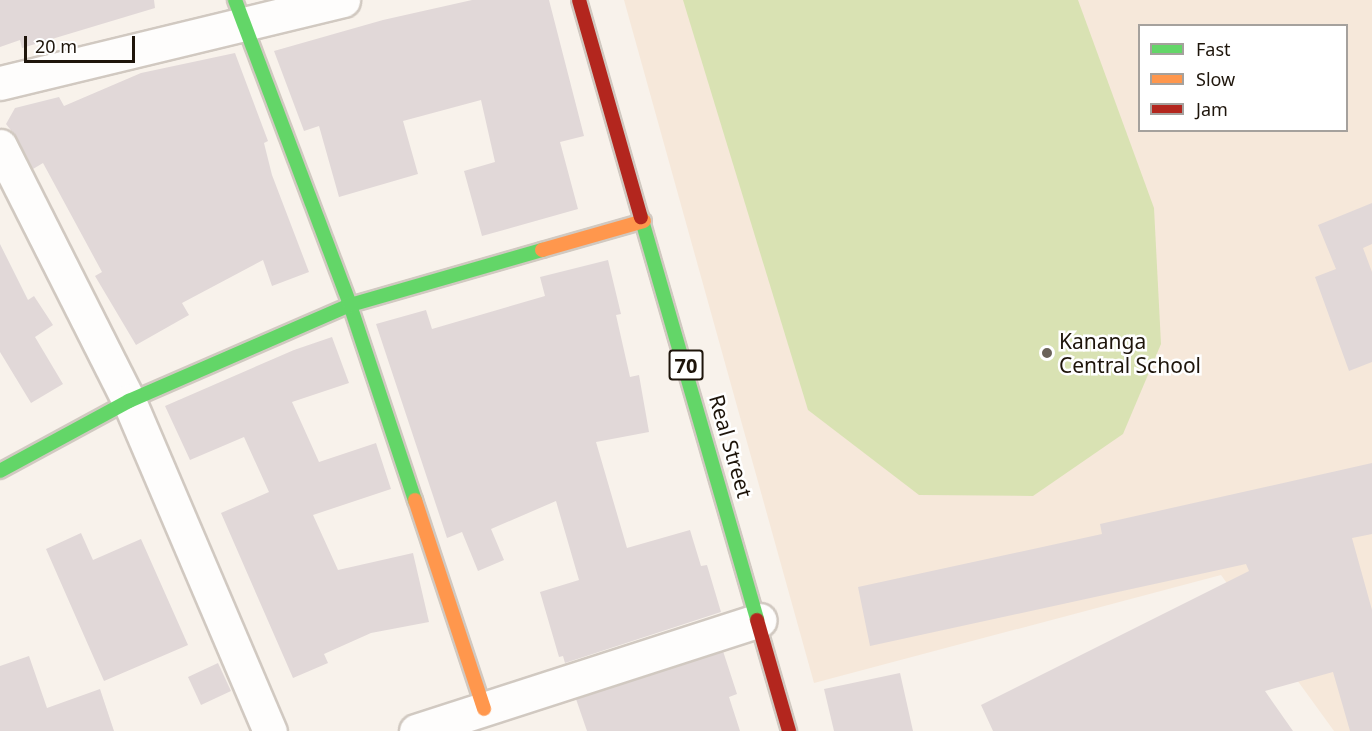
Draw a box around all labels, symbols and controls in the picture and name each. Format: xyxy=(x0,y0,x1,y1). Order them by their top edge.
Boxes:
scale bar xyxy=(27,24,138,62)
legend xyxy=(1138,24,1348,132)
text: 20 m xyxy=(35,34,77,58)
text: Fast xyxy=(1196,37,1231,61)
text: Slow xyxy=(1196,67,1235,91)
text: Jam xyxy=(1196,97,1228,121)
place label: Kananga Central School xyxy=(1059,328,1201,378)
marker: Kananga Central School xyxy=(1040,346,1054,360)
road number: 70 xyxy=(668,348,704,382)
street label: Real Street xyxy=(704,391,758,501)

